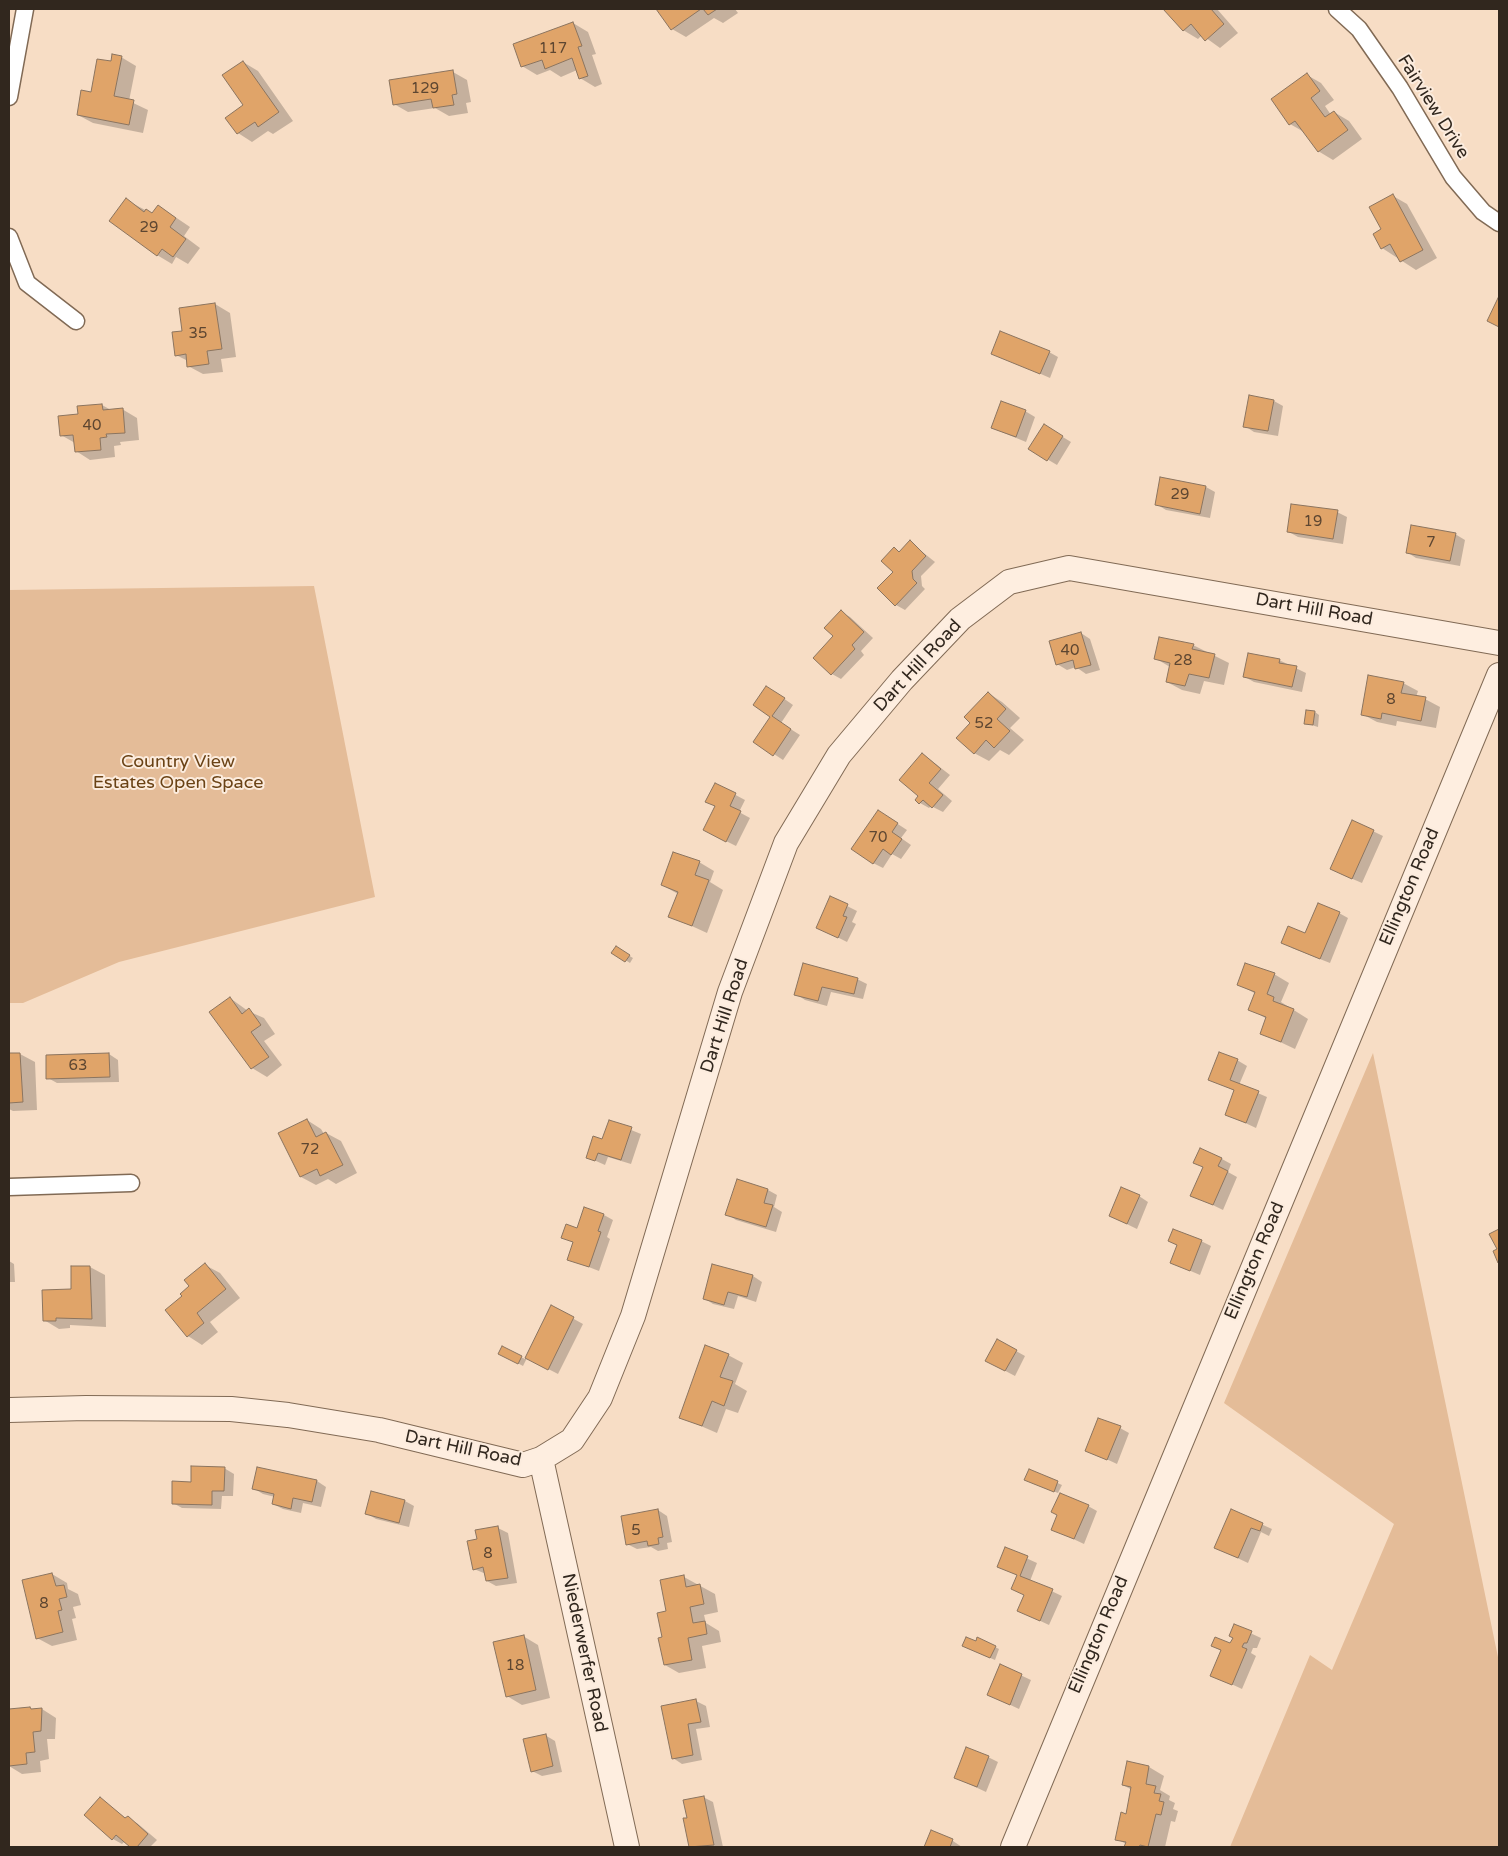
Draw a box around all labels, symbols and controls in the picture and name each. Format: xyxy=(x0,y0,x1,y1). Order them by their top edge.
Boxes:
house number: 117 xyxy=(539,40,567,58)
street label: Fairview Drive xyxy=(1392,51,1474,163)
house number: 129 xyxy=(411,80,439,98)
house number: 29 xyxy=(140,219,158,237)
house number: 35 xyxy=(189,325,207,343)
house number: 40 xyxy=(83,417,101,435)
house number: 29 xyxy=(1171,486,1189,504)
house number: 19 xyxy=(1304,513,1322,531)
house number: 7 xyxy=(1426,534,1436,552)
street label: Dart Hill Road xyxy=(1254,589,1374,631)
street label: Dart Hill Road xyxy=(870,615,966,717)
house number: 40 xyxy=(1061,642,1079,660)
house number: 28 xyxy=(1174,652,1192,670)
house number: 8 xyxy=(1386,691,1396,709)
house number: 52 xyxy=(975,715,993,733)
park label: Country View Estates Open Space xyxy=(93,751,263,794)
street label: Ellington Road xyxy=(1375,825,1445,949)
house number: 70 xyxy=(869,829,887,847)
street label: Dart Hill Road xyxy=(696,956,754,1076)
house number: 63 xyxy=(69,1057,87,1075)
house number: 72 xyxy=(301,1141,319,1159)
street label: Ellington Road xyxy=(1220,1199,1290,1323)
street label: Dart Hill Road xyxy=(403,1426,523,1472)
house number: 5 xyxy=(631,1522,641,1540)
house number: 8 xyxy=(483,1545,493,1563)
street label: Niederwerfer Road xyxy=(557,1572,611,1734)
street label: Ellington Road xyxy=(1064,1573,1134,1697)
house number: 8 xyxy=(39,1595,49,1613)
house number: 18 xyxy=(506,1657,524,1675)

